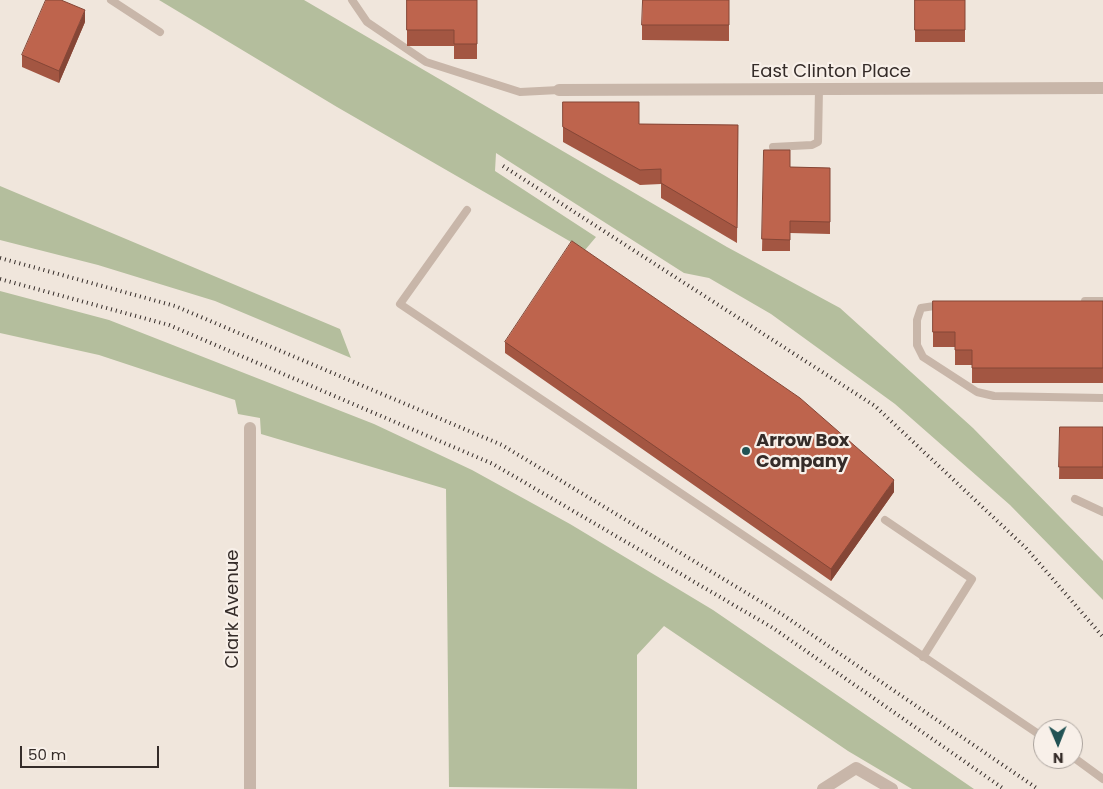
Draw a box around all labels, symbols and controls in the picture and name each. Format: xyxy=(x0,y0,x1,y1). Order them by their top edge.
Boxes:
street label: East Clinton Place xyxy=(751,61,911,83)
place label: Arrow Box Company xyxy=(756,430,849,472)
marker: Arrow Box Company xyxy=(740,445,752,457)
street label: Clark Avenue xyxy=(222,550,244,668)
north arrow xyxy=(1033,719,1083,769)
scale bar xyxy=(22,736,161,768)
text: 50 m xyxy=(28,744,66,765)
text: N xyxy=(1053,748,1064,768)

